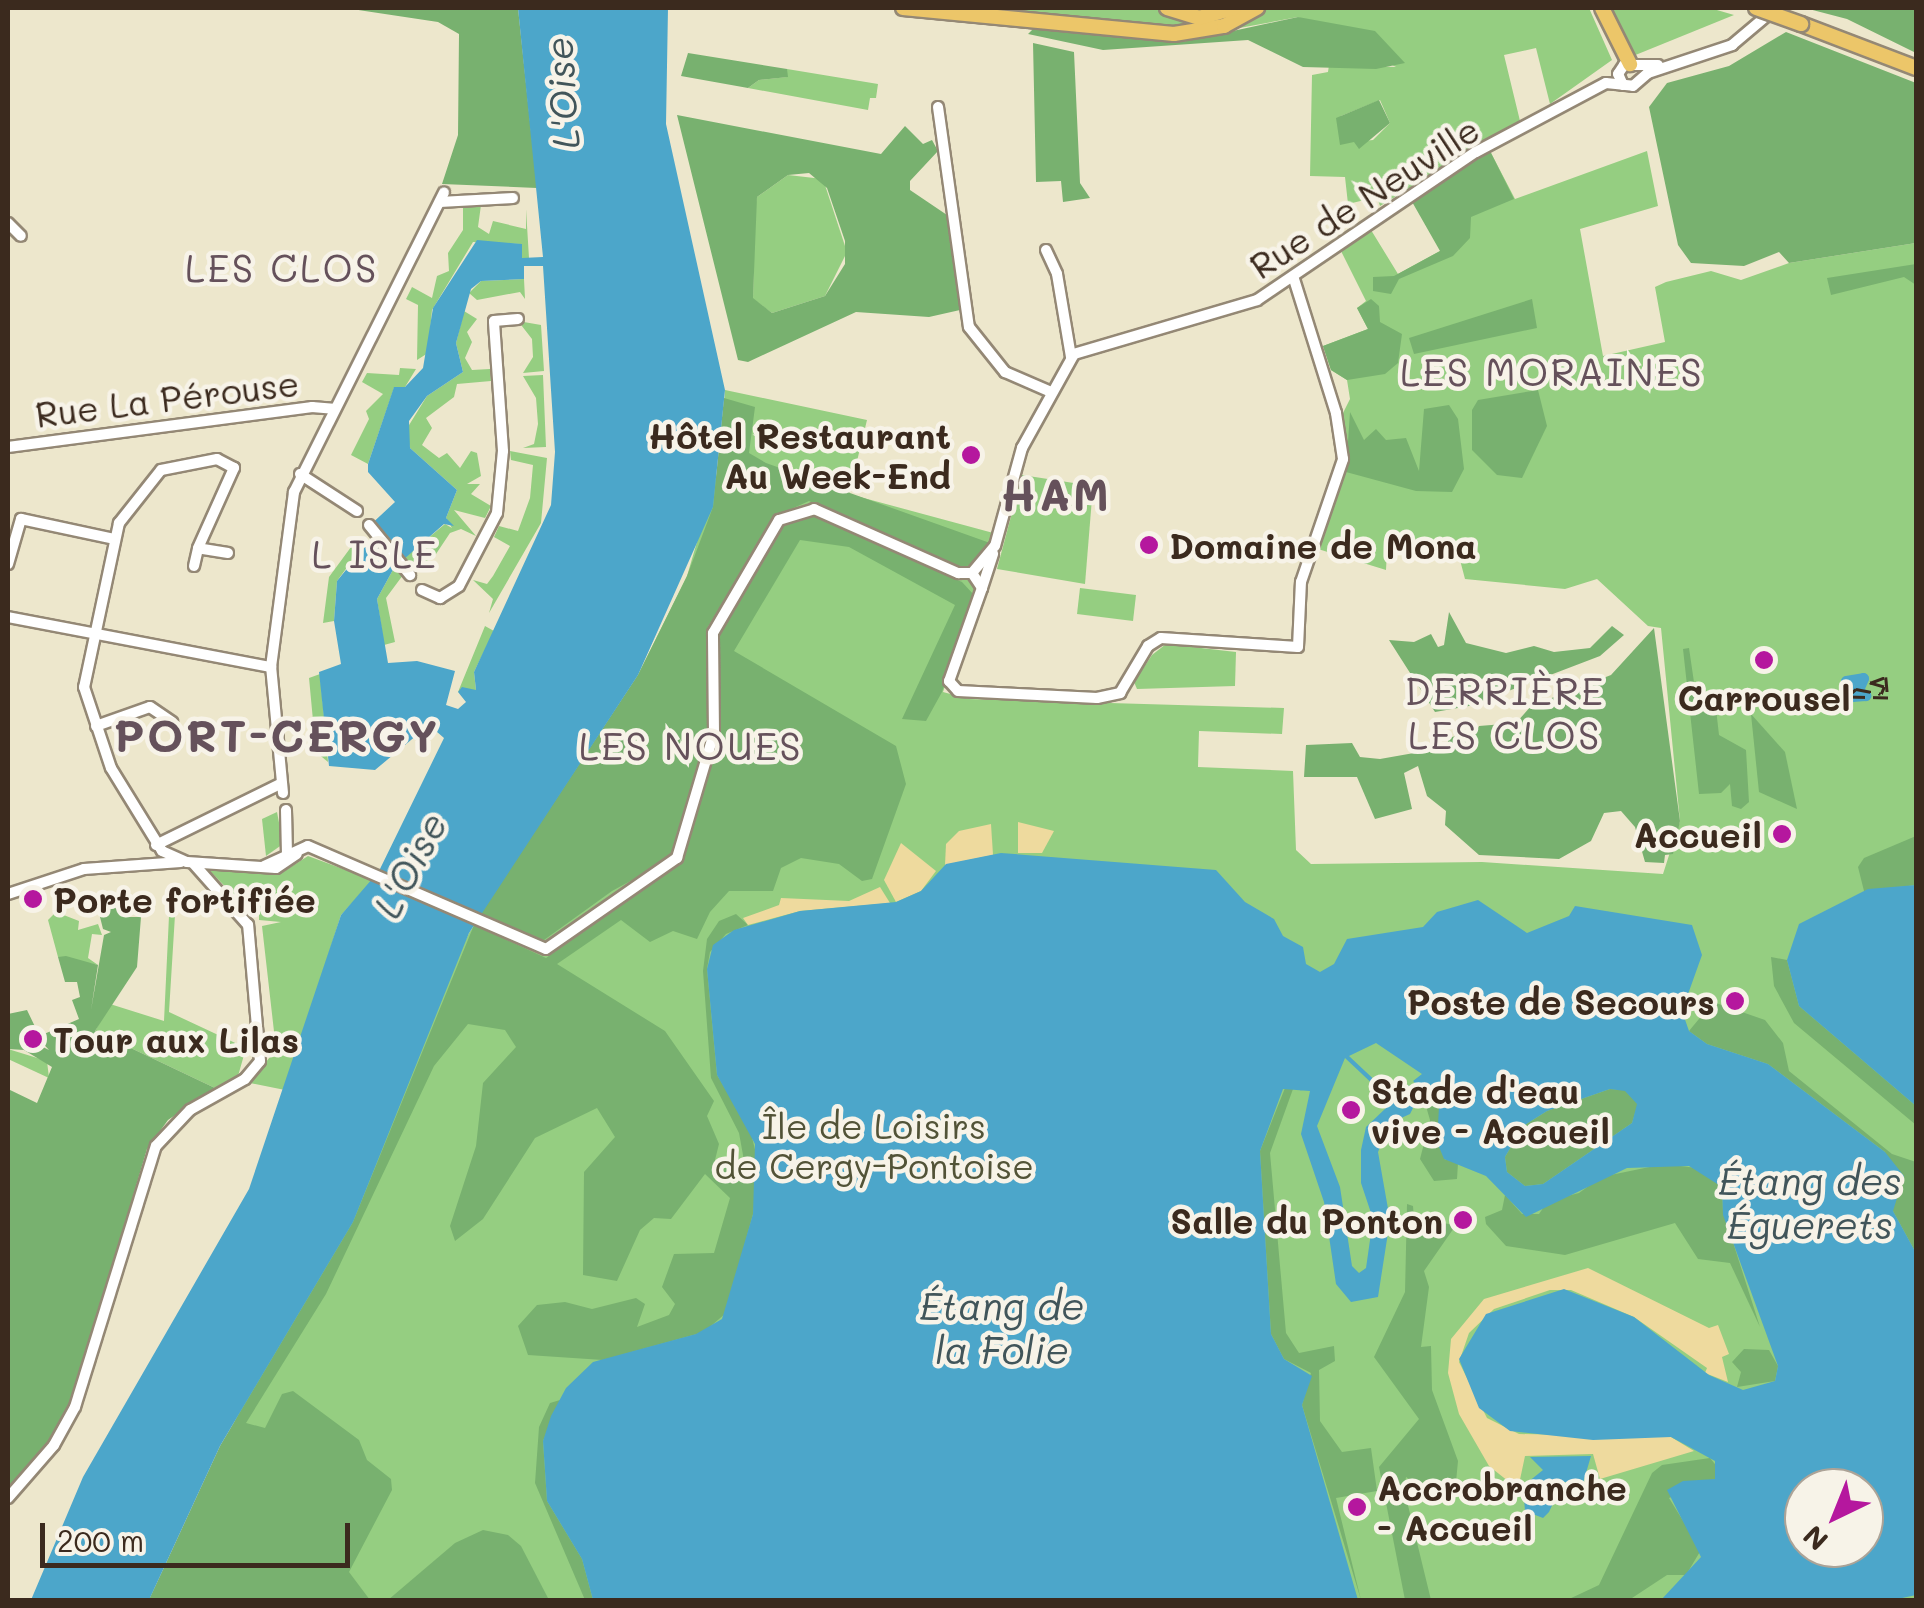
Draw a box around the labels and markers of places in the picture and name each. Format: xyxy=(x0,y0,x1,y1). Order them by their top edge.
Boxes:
place label: Hôtel Restaurant Au Week-End xyxy=(648,414,951,496)
marker: Hôtel Restaurant Au Week-End xyxy=(960,444,982,466)
place label: Domaine de Mona xyxy=(1169,524,1477,566)
marker: Domaine de Mona xyxy=(1138,534,1160,556)
marker: Carrousel xyxy=(1753,649,1775,671)
place label: Carrousel xyxy=(1677,676,1851,718)
place label: Accueil xyxy=(1634,813,1762,855)
marker: Accueil xyxy=(1771,823,1793,845)
place label: Porte fortifiée xyxy=(53,878,316,920)
marker: Porte fortifiée xyxy=(22,888,44,910)
place label: Poste de Secours xyxy=(1407,980,1715,1022)
marker: Poste de Secours xyxy=(1724,990,1746,1012)
place label: Tour aux Lilas xyxy=(53,1018,299,1060)
marker: Tour aux Lilas xyxy=(22,1028,44,1050)
place label: Stade d'eau vive - Accueil xyxy=(1371,1069,1610,1151)
marker: Stade d'eau vive - Accueil xyxy=(1340,1099,1362,1121)
place label: Salle du Ponton xyxy=(1170,1199,1443,1241)
marker: Salle du Ponton xyxy=(1452,1209,1474,1231)
place label: Accrobranche - Accueil xyxy=(1377,1466,1627,1548)
marker: Accrobranche - Accueil xyxy=(1346,1496,1368,1518)

